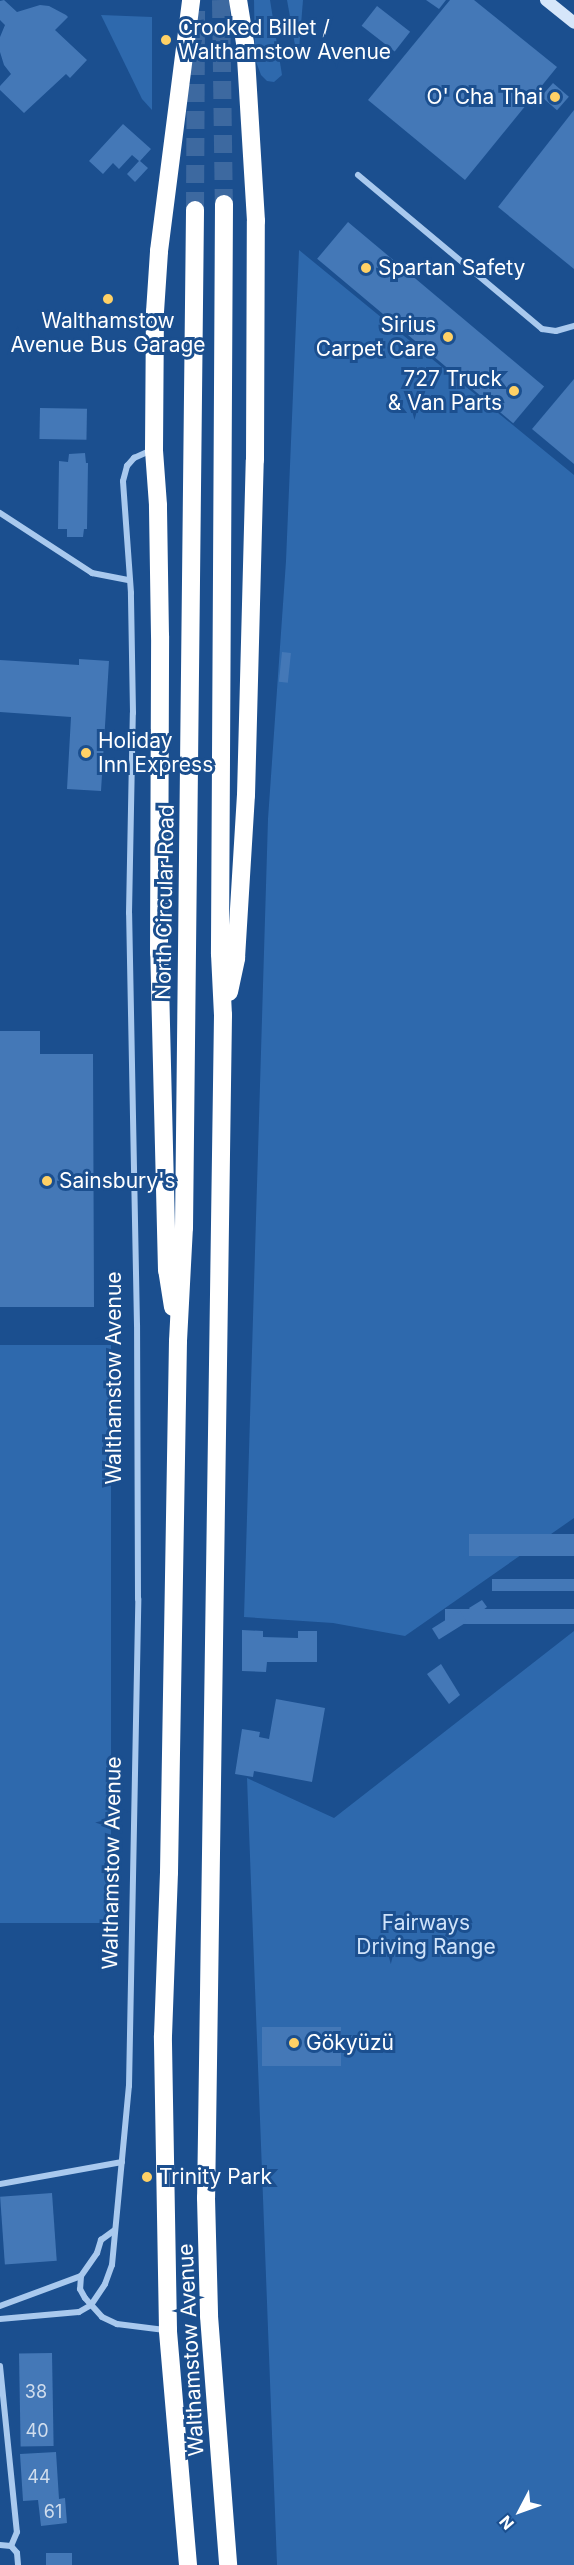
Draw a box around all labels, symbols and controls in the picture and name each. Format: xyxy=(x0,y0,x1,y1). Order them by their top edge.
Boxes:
place label: Crooked Billet / Walthamstow Avenue xyxy=(178,15,391,65)
marker: Crooked Billet / Walthamstow Avenue xyxy=(159,33,173,47)
place label: O' Cha Thai xyxy=(426,84,543,110)
marker: O' Cha Thai xyxy=(548,90,562,104)
place label: Spartan Safety xyxy=(378,255,525,281)
marker: Spartan Safety xyxy=(359,261,373,275)
marker: Walthamstow Avenue Bus Garage xyxy=(101,292,115,306)
place label: Walthamstow Avenue Bus Garage xyxy=(10,308,206,358)
place label: Sirius Carpet Care xyxy=(316,312,436,362)
marker: Sirius Carpet Care xyxy=(441,330,455,344)
place label: 727 Truck & Van Parts xyxy=(388,366,502,416)
marker: 727 Truck & Van Parts xyxy=(507,384,521,398)
place label: Holiday Inn Express xyxy=(98,728,213,778)
marker: Holiday Inn Express xyxy=(79,746,93,760)
street label: North Circular Road xyxy=(151,804,179,1000)
place label: Sainsbury's xyxy=(59,1168,176,1194)
marker: Sainsbury's xyxy=(40,1174,54,1188)
street label: Walthamstow Avenue xyxy=(101,1271,127,1485)
street label: Walthamstow Avenue xyxy=(98,1756,126,1970)
park label: Fairways Driving Range xyxy=(356,1910,496,1960)
place label: Gökyüzü xyxy=(306,2030,394,2056)
marker: Gökyüzü xyxy=(287,2036,301,2050)
place label: Trinity Park xyxy=(159,2164,272,2190)
marker: Trinity Park xyxy=(140,2170,154,2184)
street label: Walthamstow Avenue xyxy=(173,2243,209,2457)
house number: 38 xyxy=(25,2381,47,2403)
house number: 40 xyxy=(26,2420,48,2442)
house number: 44 xyxy=(27,2466,51,2488)
north arrow xyxy=(490,2481,550,2541)
house number: 61 xyxy=(44,2501,62,2523)
text: N xyxy=(495,2512,518,2534)

